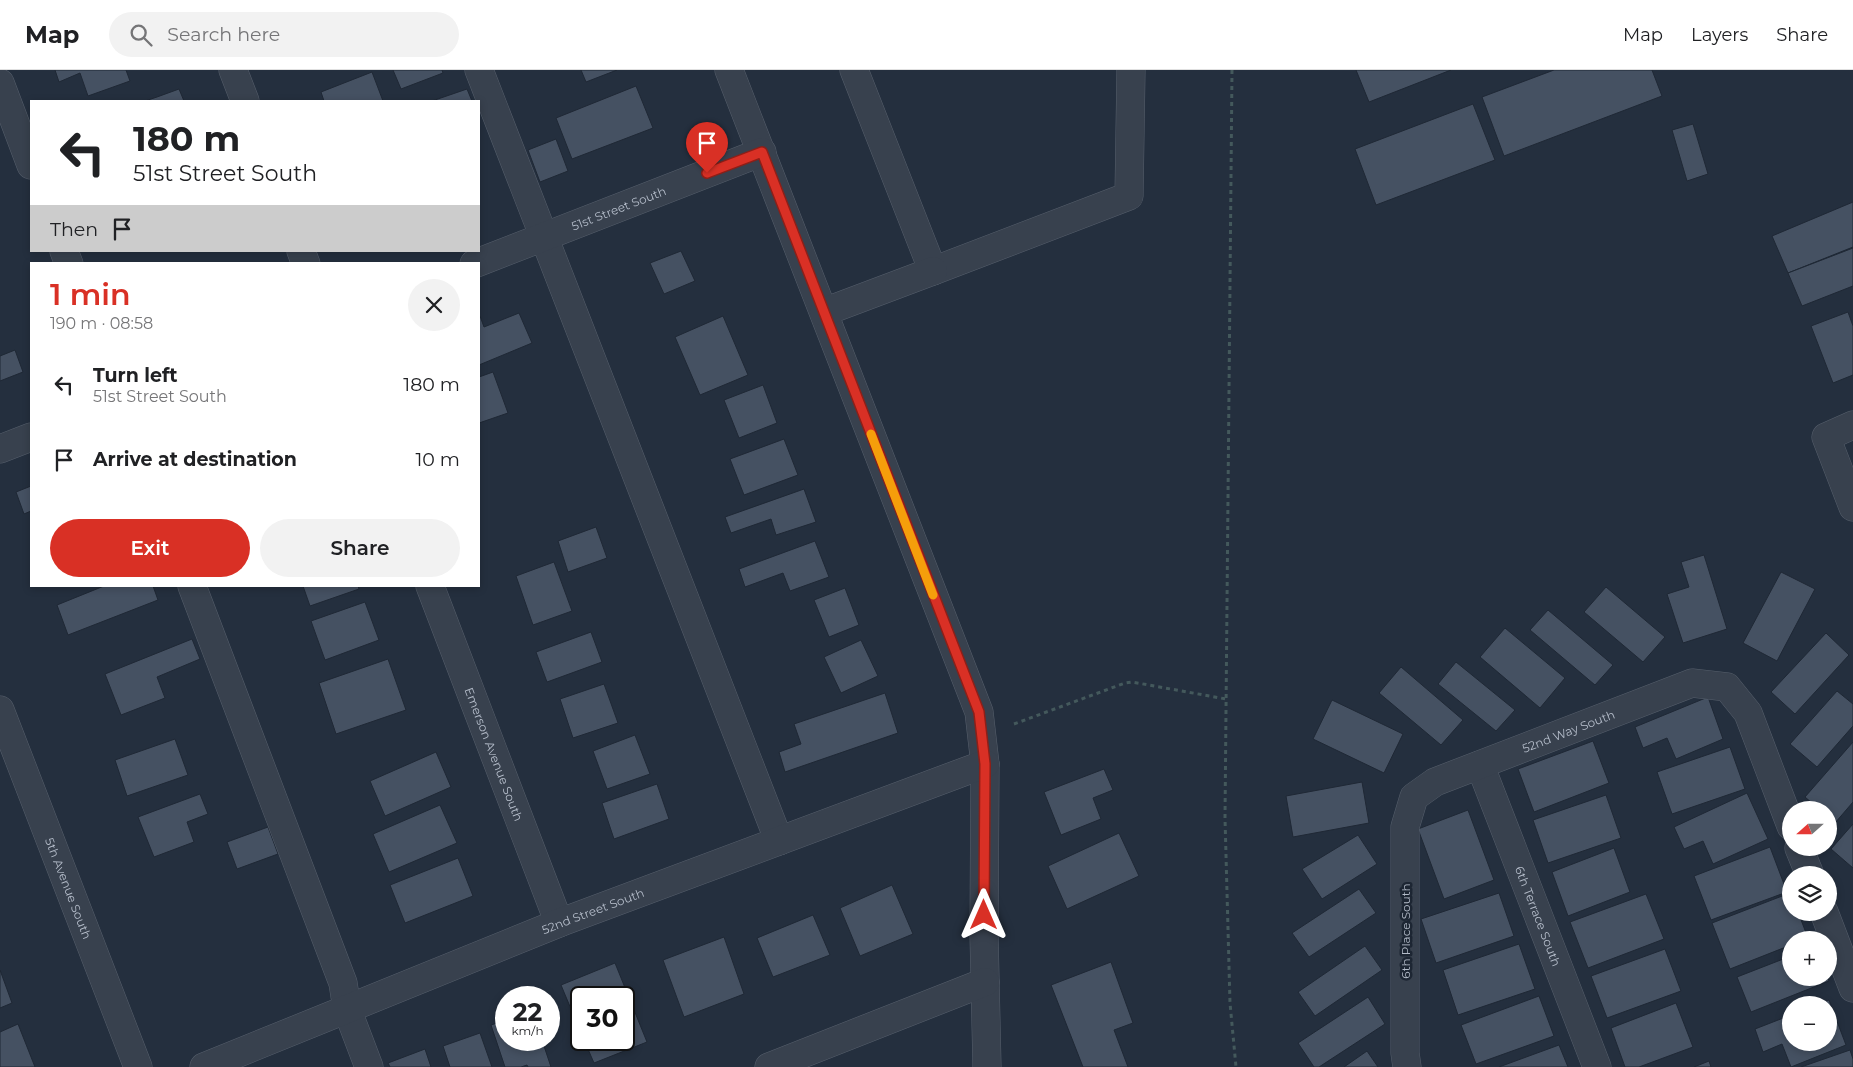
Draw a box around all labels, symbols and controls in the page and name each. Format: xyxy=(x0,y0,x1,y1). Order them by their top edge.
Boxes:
search box xyxy=(109,12,459,57)
text: Map xyxy=(25,20,79,49)
icon: search xyxy=(127,21,155,49)
text: Search here xyxy=(167,23,280,46)
text: Map xyxy=(1623,24,1663,46)
text: Layers xyxy=(1691,24,1748,46)
text: Share xyxy=(1776,24,1828,46)
text: 180 m xyxy=(133,117,240,160)
icon: left xyxy=(50,120,115,185)
pin xyxy=(686,122,728,173)
icon: arrive xyxy=(693,129,721,157)
text: 51st Street South xyxy=(133,160,317,187)
street label: 51st Street South xyxy=(569,183,668,233)
icon: arrive xyxy=(108,215,136,243)
text: Then xyxy=(50,218,98,241)
text: 1 min xyxy=(50,276,131,313)
button: close xyxy=(408,279,460,331)
text: 190 m · 08:58 xyxy=(50,314,153,333)
text: Turn left xyxy=(93,364,178,387)
icon: left xyxy=(50,371,78,399)
text: 180 m xyxy=(403,373,460,396)
text: 51st Street South xyxy=(93,387,227,406)
icon: arrive xyxy=(50,446,78,474)
text: Arrive at destination xyxy=(93,448,297,471)
text: 10 m xyxy=(415,448,460,471)
button: Exit xyxy=(50,519,250,577)
button: Share xyxy=(260,519,460,577)
street label: Emerson Avenue South xyxy=(462,685,527,823)
street label: 52nd Way South xyxy=(1520,706,1617,755)
north arrow xyxy=(1782,801,1838,856)
map controls xyxy=(1782,801,1837,1051)
street label: 5th Avenue South xyxy=(43,835,95,941)
street label: 6th Terrace South xyxy=(1512,864,1565,968)
button: layers xyxy=(1782,866,1837,921)
street label: 6th Place South xyxy=(1398,883,1413,979)
street label: 52nd Street South xyxy=(539,884,646,937)
position arrow xyxy=(957,888,1009,940)
button: + xyxy=(1782,931,1837,986)
speed limit sign: 30 xyxy=(570,986,635,1051)
button: − xyxy=(1782,996,1837,1051)
text: 22 xyxy=(513,997,542,1027)
text: km/h xyxy=(511,1023,544,1038)

